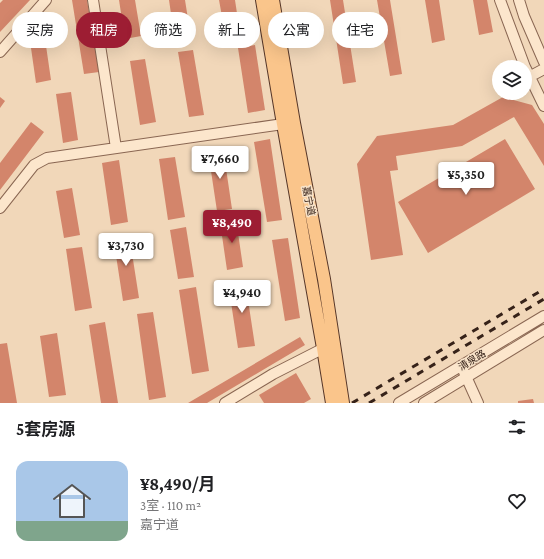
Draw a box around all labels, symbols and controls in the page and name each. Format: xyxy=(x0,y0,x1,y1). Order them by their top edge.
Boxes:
chip: 买房 xyxy=(12,12,68,48)
chip: 租房 xyxy=(76,12,132,48)
chip: 筛选 xyxy=(140,12,196,48)
chip: 新上 xyxy=(204,12,260,48)
chip: 公寓 xyxy=(268,12,324,48)
chip: 住宅 xyxy=(332,12,388,48)
map controls xyxy=(492,60,532,100)
button: layers xyxy=(492,60,532,100)
pin: ¥7,660 xyxy=(187,146,253,180)
text: ¥7,660 xyxy=(201,151,239,166)
pin: ¥5,350 xyxy=(433,162,499,196)
text: ¥5,350 xyxy=(447,167,485,182)
street label: 嘉宁道 xyxy=(301,185,317,217)
pin: ¥8,490 xyxy=(199,210,265,244)
text: ¥8,490 xyxy=(212,215,252,230)
pin: ¥3,730 xyxy=(93,233,159,267)
text: ¥3,730 xyxy=(107,238,145,253)
pin: ¥4,940 xyxy=(209,280,275,314)
text: ¥4,940 xyxy=(223,285,261,300)
street label: 清泉路 xyxy=(456,348,488,372)
icon: filters xyxy=(506,416,528,438)
text: 5套房源 xyxy=(16,420,75,439)
text: ¥8,490/月 xyxy=(140,475,215,494)
icon: home xyxy=(48,477,96,525)
icon: heart xyxy=(506,490,528,512)
text: 3室 · 110 m² xyxy=(140,498,201,513)
text: 嘉宁道 xyxy=(140,517,179,532)

